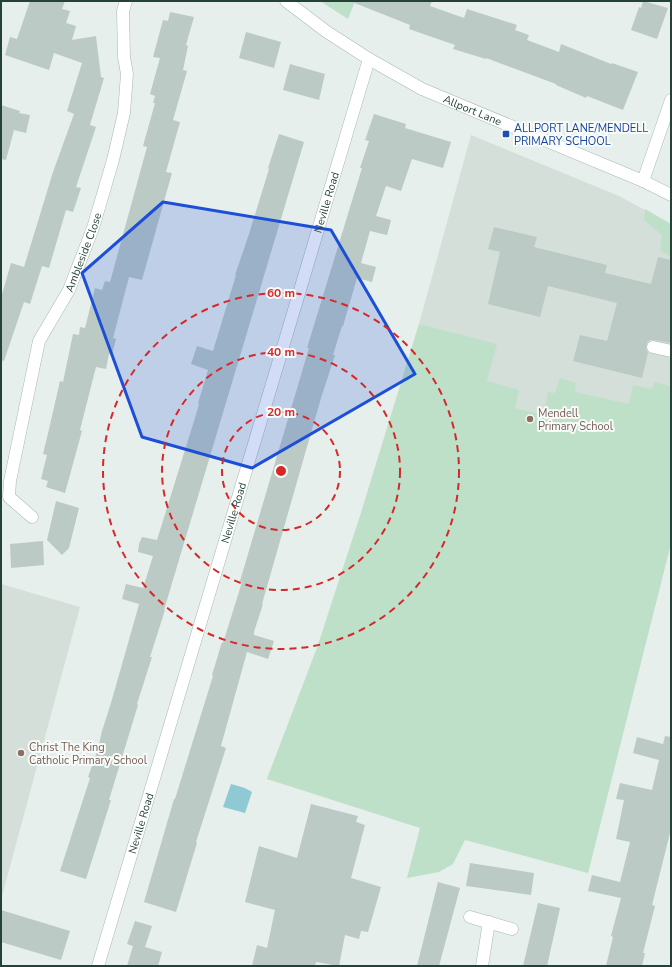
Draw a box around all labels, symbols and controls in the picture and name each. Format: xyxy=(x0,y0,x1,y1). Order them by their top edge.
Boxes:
street label: Allport Lane xyxy=(441,92,504,129)
place label: ALLPORT LANE/MENDELL PRIMARY SCHOOL xyxy=(514,121,648,149)
marker: ALLPORT LANE/MENDELL PRIMARY SCHOOL xyxy=(501,129,511,139)
street label: Neville Road xyxy=(310,170,343,235)
street label: Ambleside Close xyxy=(62,211,105,294)
text: 60 m xyxy=(267,285,295,301)
text: 40 m xyxy=(267,344,295,360)
text: 20 m xyxy=(267,404,295,420)
place label: Mendell Primary School xyxy=(538,406,614,434)
marker: Mendell Primary School xyxy=(525,414,535,424)
centre of rings xyxy=(274,464,288,478)
street label: Neville Road xyxy=(218,481,250,545)
place label: Christ The King Catholic Primary School xyxy=(29,740,148,768)
marker: Christ The King Catholic Primary School xyxy=(16,748,26,758)
street label: Neville Road xyxy=(125,791,157,856)

